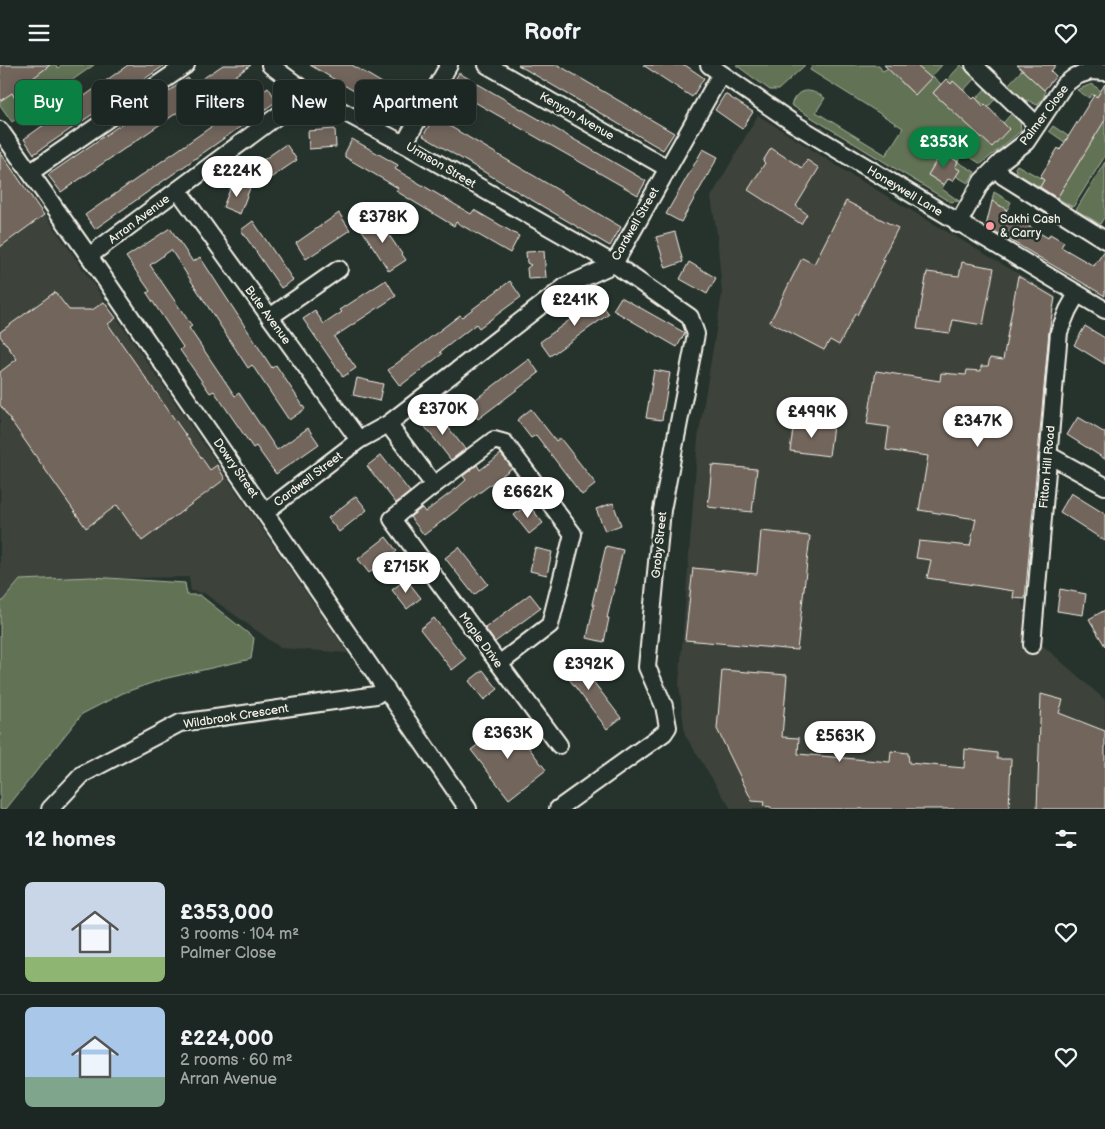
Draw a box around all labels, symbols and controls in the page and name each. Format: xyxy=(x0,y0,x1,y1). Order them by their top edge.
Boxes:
icon: menu xyxy=(25,19,53,47)
text: Roofr xyxy=(524,19,581,46)
icon: heart xyxy=(1052,19,1080,47)
chip: Buy xyxy=(15,80,82,125)
chip: Rent xyxy=(92,80,167,125)
chip: Filters xyxy=(177,80,263,125)
chip: New xyxy=(273,80,345,125)
chip: Apartment xyxy=(355,80,476,125)
street label: Palmer Close xyxy=(1017,82,1072,149)
street label: Kenyon Avenue xyxy=(537,89,617,144)
pin: £353K xyxy=(909,127,979,169)
text: £353K xyxy=(920,133,968,152)
street label: Urmson Street xyxy=(403,139,479,192)
pin: £224K xyxy=(202,155,272,198)
text: £224K xyxy=(213,162,261,181)
street label: Honeywell Lane xyxy=(864,163,945,220)
street label: Cardwell Street xyxy=(608,185,663,264)
street label: Arran Avenue xyxy=(106,191,173,247)
pin: £378K xyxy=(348,201,418,244)
text: £378K xyxy=(359,208,407,227)
place label: Sakhi Cash & Carry xyxy=(1000,212,1061,241)
marker: Sakhi Cash & Carry xyxy=(984,220,996,232)
street label: Bute Avenue xyxy=(241,283,294,348)
pin: £241K xyxy=(540,285,610,327)
text: £241K xyxy=(552,291,598,310)
pin: £370K xyxy=(408,393,478,436)
pin: £499K xyxy=(777,397,847,439)
text: £370K xyxy=(419,400,467,419)
text: £499K xyxy=(787,403,837,422)
pin: £347K xyxy=(943,405,1013,448)
text: £347K xyxy=(954,412,1002,431)
street label: Fitton Hill Road xyxy=(1036,425,1059,509)
street label: Dowry Street xyxy=(210,436,262,501)
street label: Cardwell Street xyxy=(271,448,346,510)
pin: £662K xyxy=(493,477,563,519)
text: £662K xyxy=(503,483,553,502)
street label: Groby Street xyxy=(649,511,670,579)
pin: £715K xyxy=(371,551,441,594)
text: £715K xyxy=(383,558,429,577)
street label: Maple Drive xyxy=(455,609,506,671)
pin: £392K xyxy=(554,649,624,691)
text: £392K xyxy=(564,655,614,674)
street label: Wildbrook Crescent xyxy=(183,701,290,732)
pin: £363K xyxy=(473,717,543,760)
pin: £563K xyxy=(805,721,875,763)
text: £363K xyxy=(483,724,533,743)
text: £563K xyxy=(815,727,865,746)
icon: filters xyxy=(1052,825,1080,853)
text: 12 homes xyxy=(25,827,116,852)
text: £353,000 xyxy=(180,900,274,925)
icon: home xyxy=(65,902,125,962)
icon: heart xyxy=(1052,918,1080,946)
text: 3 rooms · 104 m² xyxy=(180,925,299,944)
text: Palmer Close xyxy=(180,944,276,963)
text: £224,000 xyxy=(180,1026,274,1051)
icon: home xyxy=(65,1027,125,1087)
icon: heart xyxy=(1052,1043,1080,1071)
text: 2 rooms · 60 m² xyxy=(180,1051,293,1070)
text: Arran Avenue xyxy=(180,1070,277,1089)

